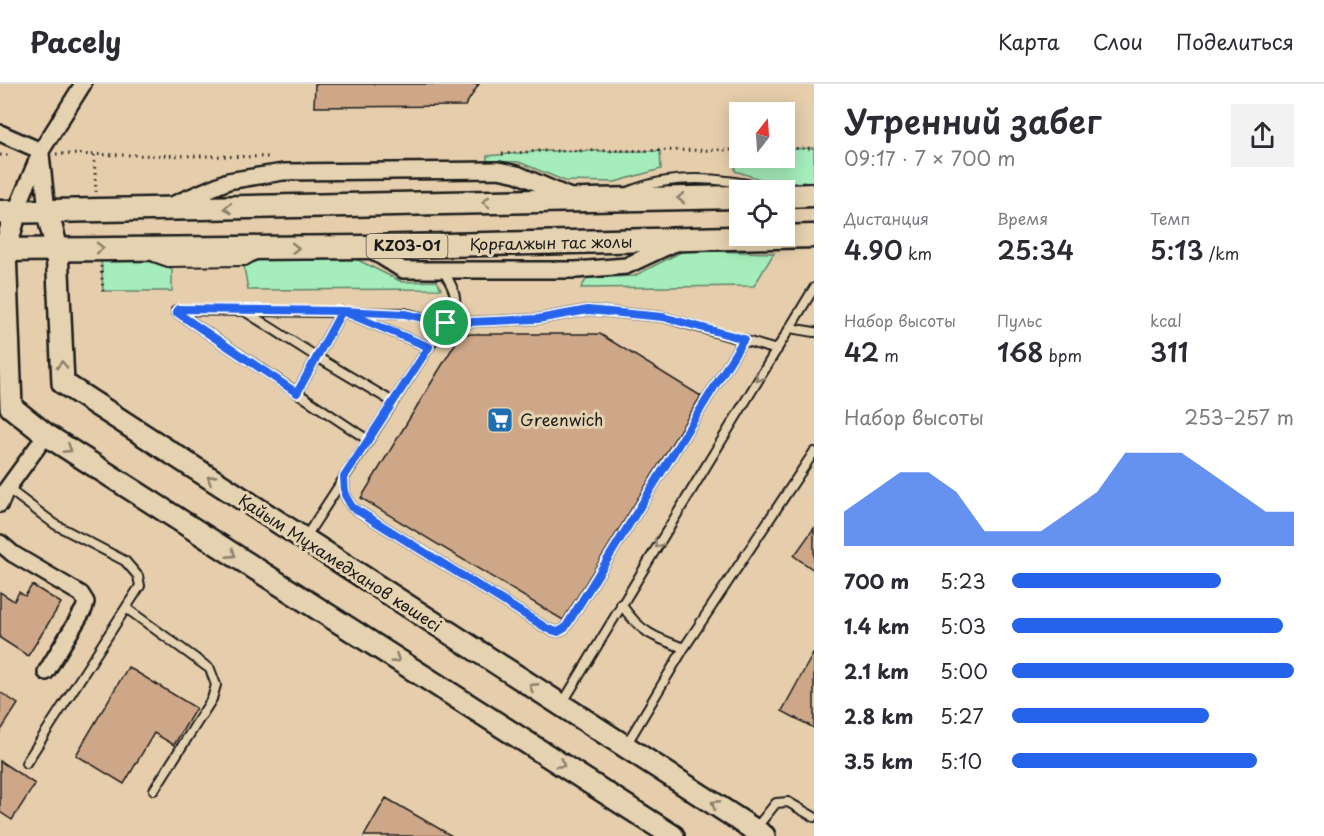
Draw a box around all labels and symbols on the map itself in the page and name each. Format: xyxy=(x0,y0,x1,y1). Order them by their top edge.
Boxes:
north arrow xyxy=(729,102,795,168)
one-way arrow xyxy=(677,192,686,204)
one-way arrow xyxy=(482,196,491,208)
one-way arrow xyxy=(224,201,233,214)
street label: Қорғалжын тас жолы xyxy=(469,229,633,255)
road number: KZ03-01 xyxy=(366,234,448,258)
one-way arrow xyxy=(96,242,105,255)
one-way arrow xyxy=(291,242,300,254)
pin xyxy=(420,297,471,348)
one-way arrow xyxy=(55,360,68,369)
one-way arrow xyxy=(755,372,767,382)
supermarket icon: Greenwich xyxy=(485,405,515,435)
place label: Greenwich xyxy=(520,407,603,431)
one-way arrow xyxy=(61,442,72,453)
one-way arrow xyxy=(207,475,218,486)
street label: Қайым Мұхамедханов көшесі xyxy=(234,487,447,637)
one-way arrow xyxy=(653,538,665,548)
one-way arrow xyxy=(225,547,236,558)
one-way arrow xyxy=(390,652,400,664)
one-way arrow xyxy=(529,683,540,694)
one-way arrow xyxy=(554,757,565,768)
one-way arrow xyxy=(711,800,721,812)

